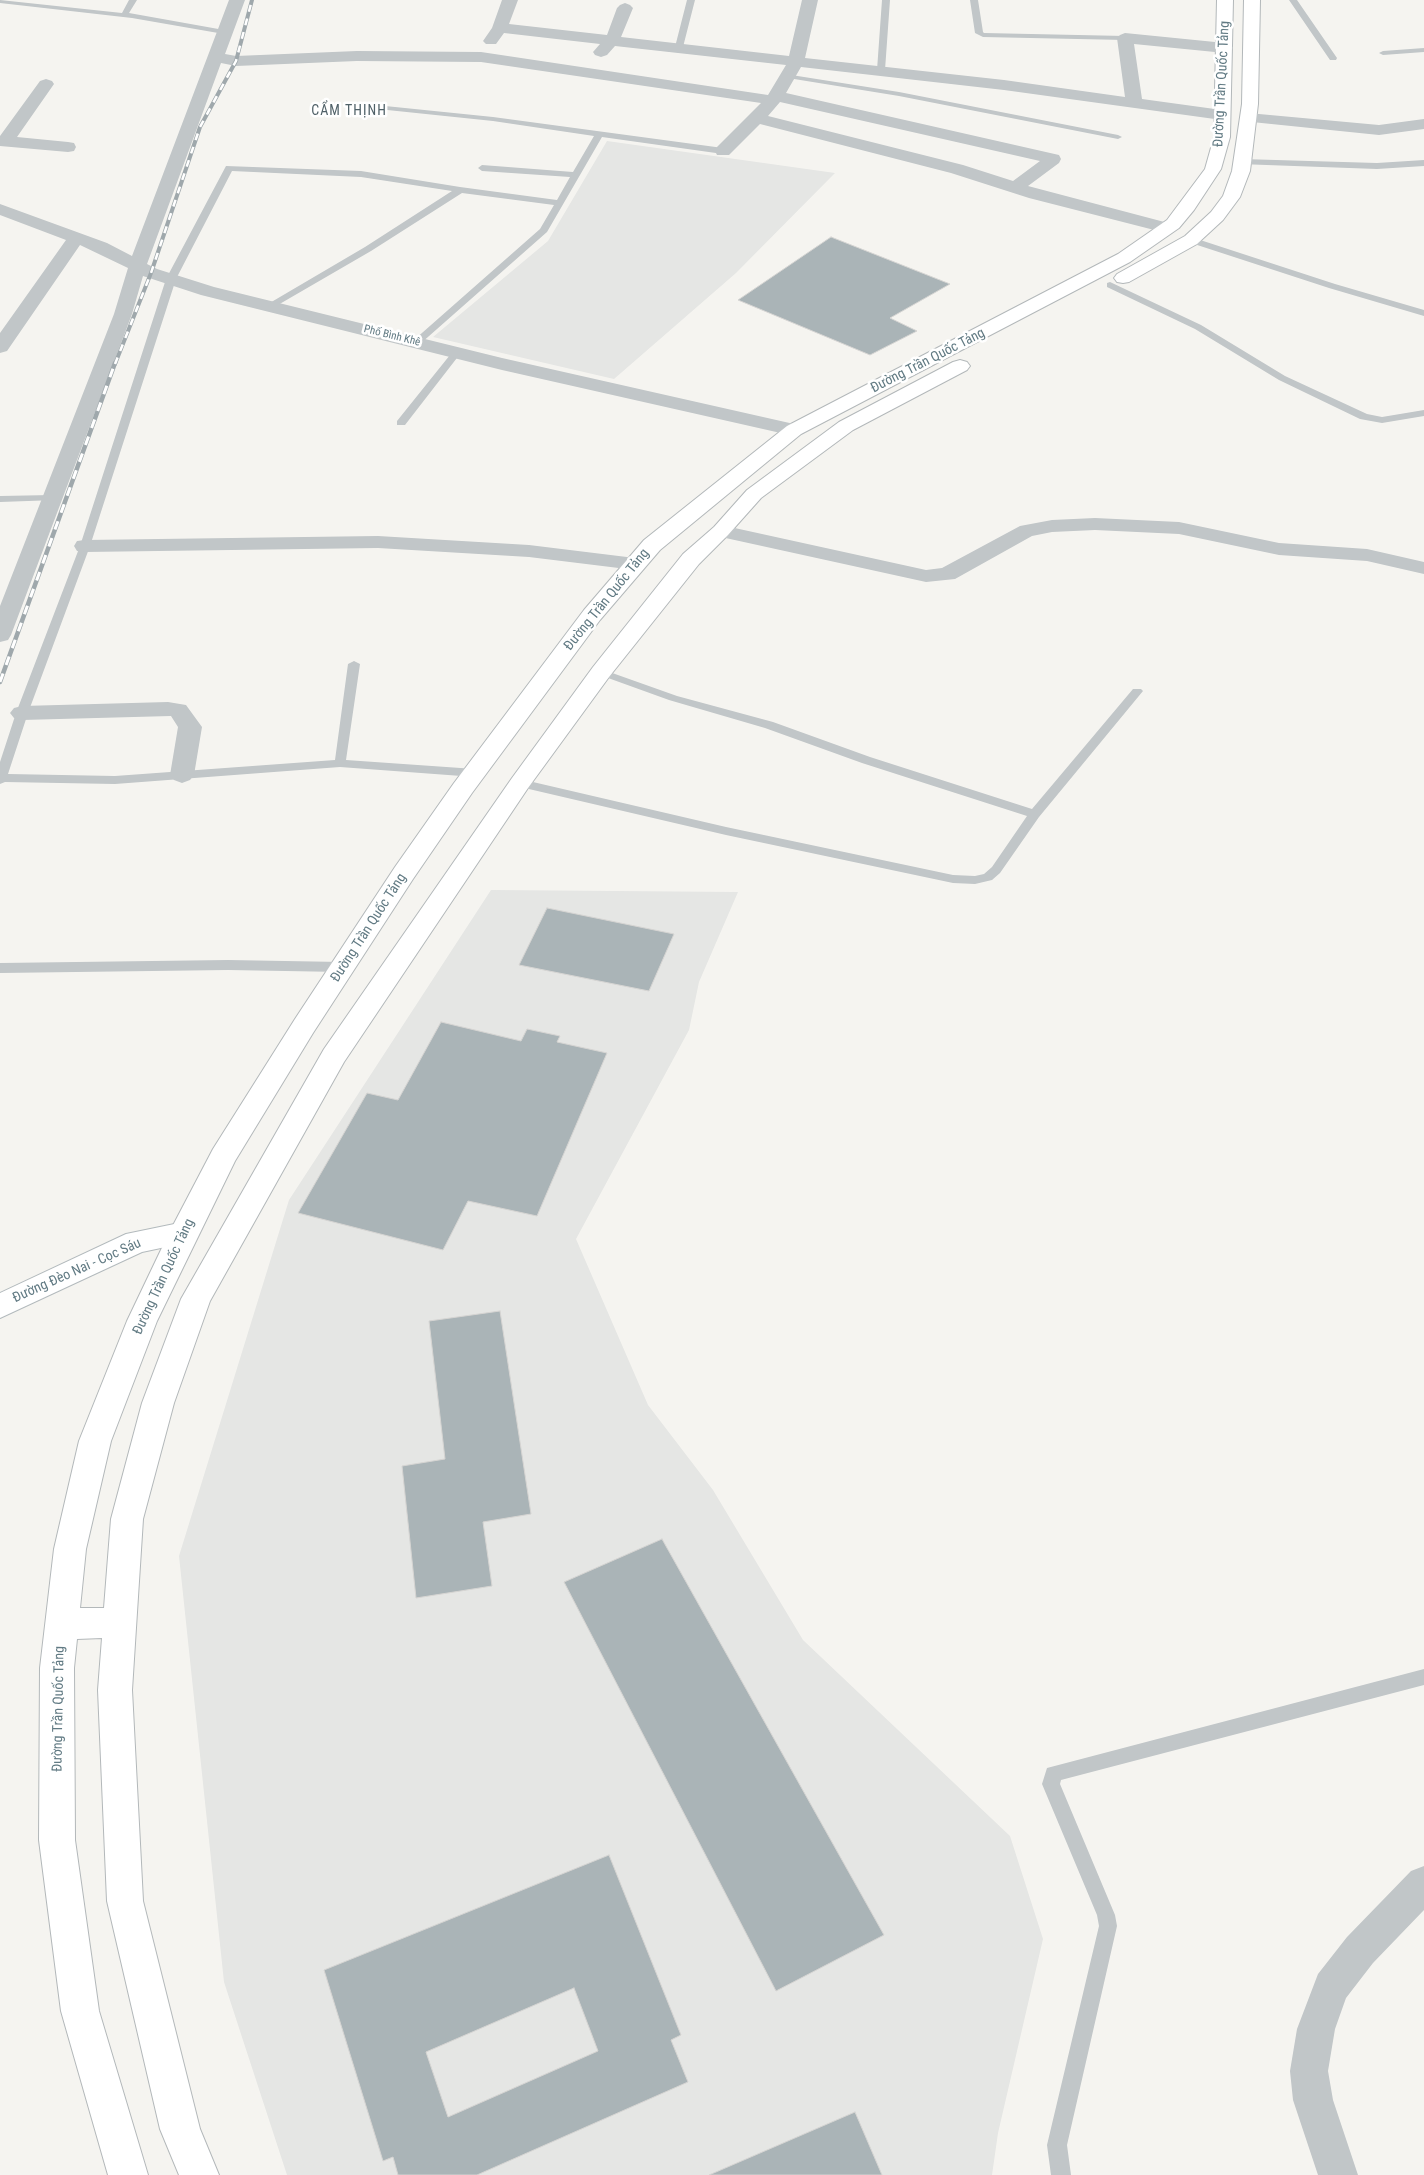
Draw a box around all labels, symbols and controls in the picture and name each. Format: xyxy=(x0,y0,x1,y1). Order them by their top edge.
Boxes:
street label: Đường Trần Quốc Tảng xyxy=(1210,21,1234,147)
district label: CẨM THỊNH xyxy=(310,103,388,119)
street label: Phố Bình Khê xyxy=(362,323,422,349)
street label: Đường Trần Quốc Tảng xyxy=(868,325,988,397)
street label: Đường Trần Quốc Tảng xyxy=(561,546,653,654)
street label: Đường Trần Quốc Tảng xyxy=(328,871,410,985)
street label: Đường Trần Quốc Tảng xyxy=(130,1216,198,1338)
street label: Đường Đèo Nai - Cọc Sáu xyxy=(10,1235,144,1307)
street label: Đường Trần Quốc Tảng xyxy=(50,1646,68,1772)

